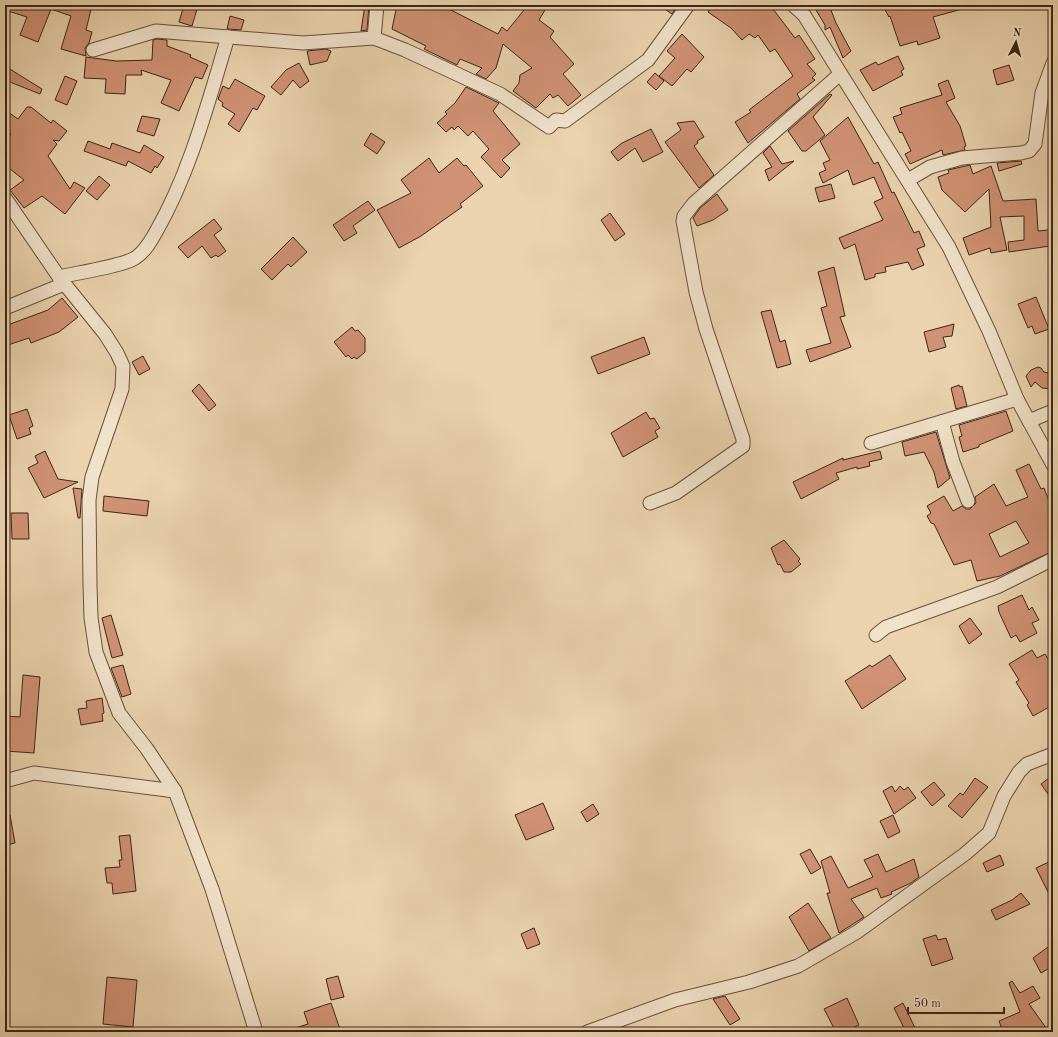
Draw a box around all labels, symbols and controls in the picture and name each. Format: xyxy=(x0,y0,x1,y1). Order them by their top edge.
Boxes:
north arrow xyxy=(996,22,1036,62)
text: N xyxy=(1012,28,1022,40)
scale bar xyxy=(908,989,1004,1015)
text: 50 m xyxy=(914,997,941,1010)

